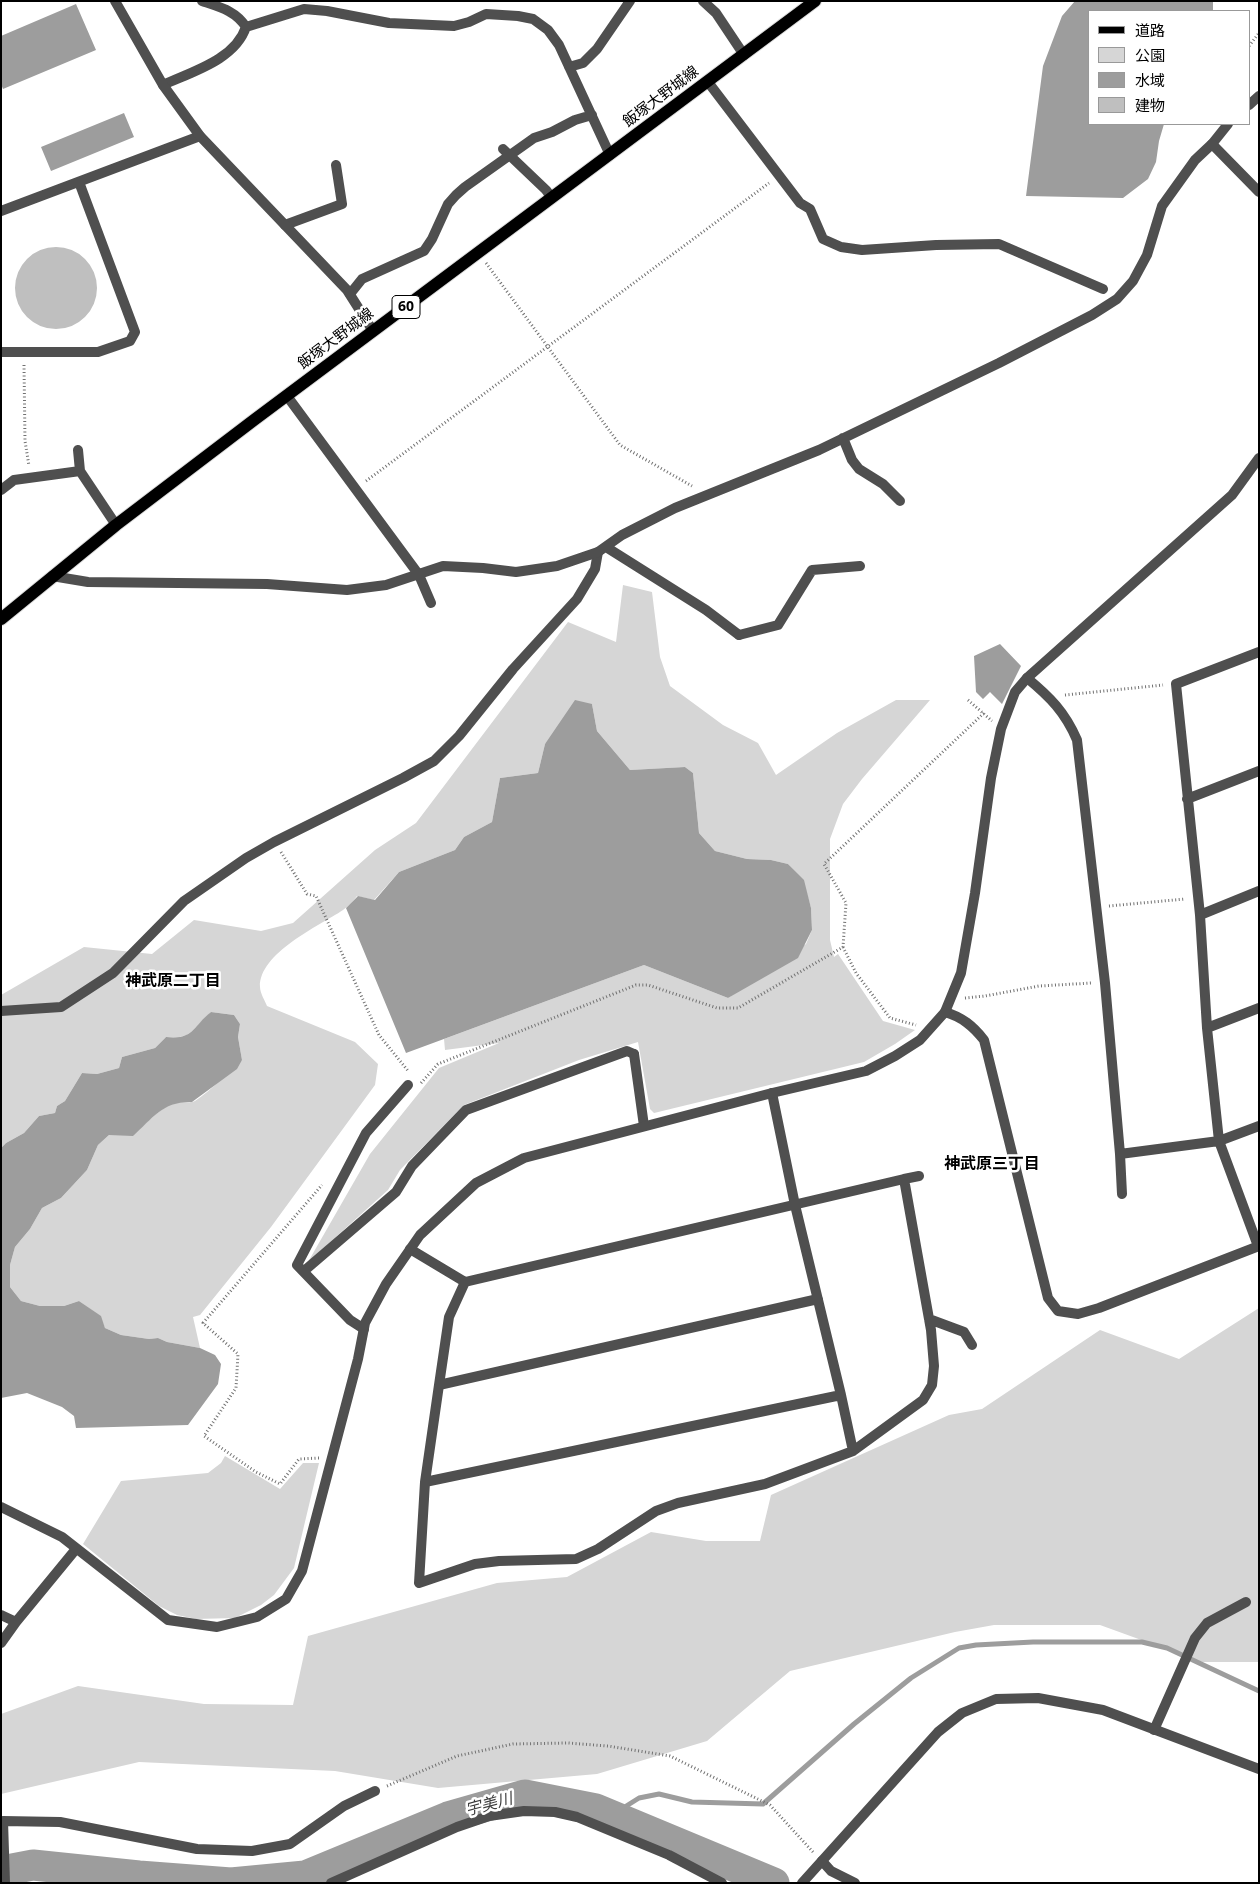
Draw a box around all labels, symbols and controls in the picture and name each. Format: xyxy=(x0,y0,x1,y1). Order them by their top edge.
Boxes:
legend xyxy=(1088,10,1250,125)
text: 道路 xyxy=(1135,20,1165,40)
text: 公園 xyxy=(1135,45,1165,65)
street label: 飯塚大野城線 xyxy=(620,63,702,131)
text: 水域 xyxy=(1135,70,1165,90)
text: 建物 xyxy=(1135,95,1165,115)
road number: 60 xyxy=(392,296,420,318)
street label: 飯塚大野城線 xyxy=(295,305,377,373)
district label: 神武原二丁目 xyxy=(125,971,221,991)
district label: 神武原三丁目 xyxy=(944,1154,1040,1174)
water label: 宇美川 xyxy=(463,1790,515,1820)

